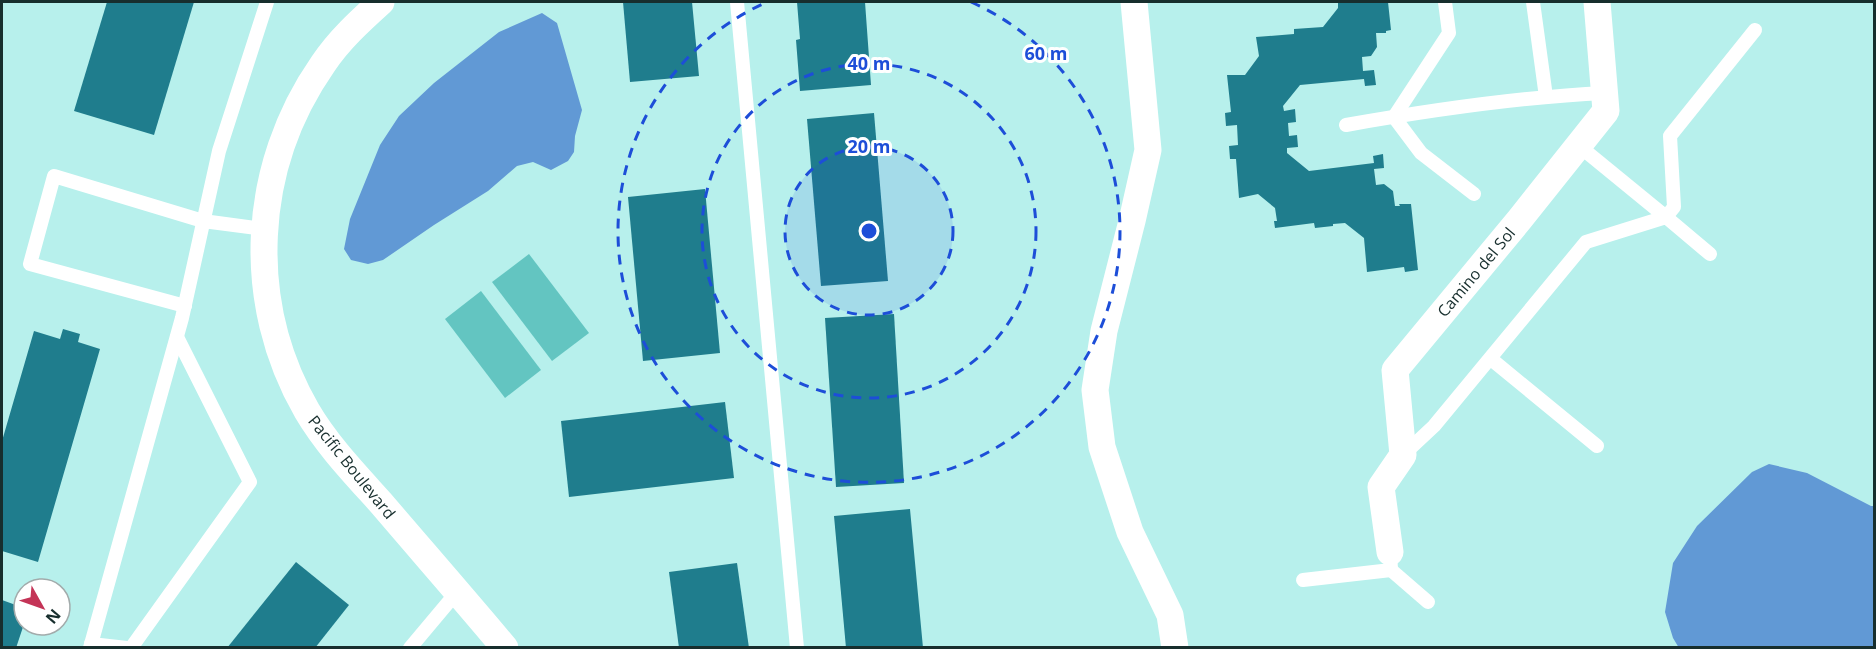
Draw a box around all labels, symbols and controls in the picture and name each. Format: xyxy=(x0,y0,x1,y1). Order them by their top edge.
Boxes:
text: 60 m xyxy=(1025,41,1067,65)
text: 40 m xyxy=(848,51,890,75)
text: 20 m xyxy=(848,134,890,158)
centre of rings xyxy=(859,221,879,241)
street label: Camino del Sol xyxy=(1432,222,1520,322)
street label: Pacific Boulevard xyxy=(303,411,401,523)
north arrow xyxy=(12,577,72,637)
text: N xyxy=(41,605,66,629)

